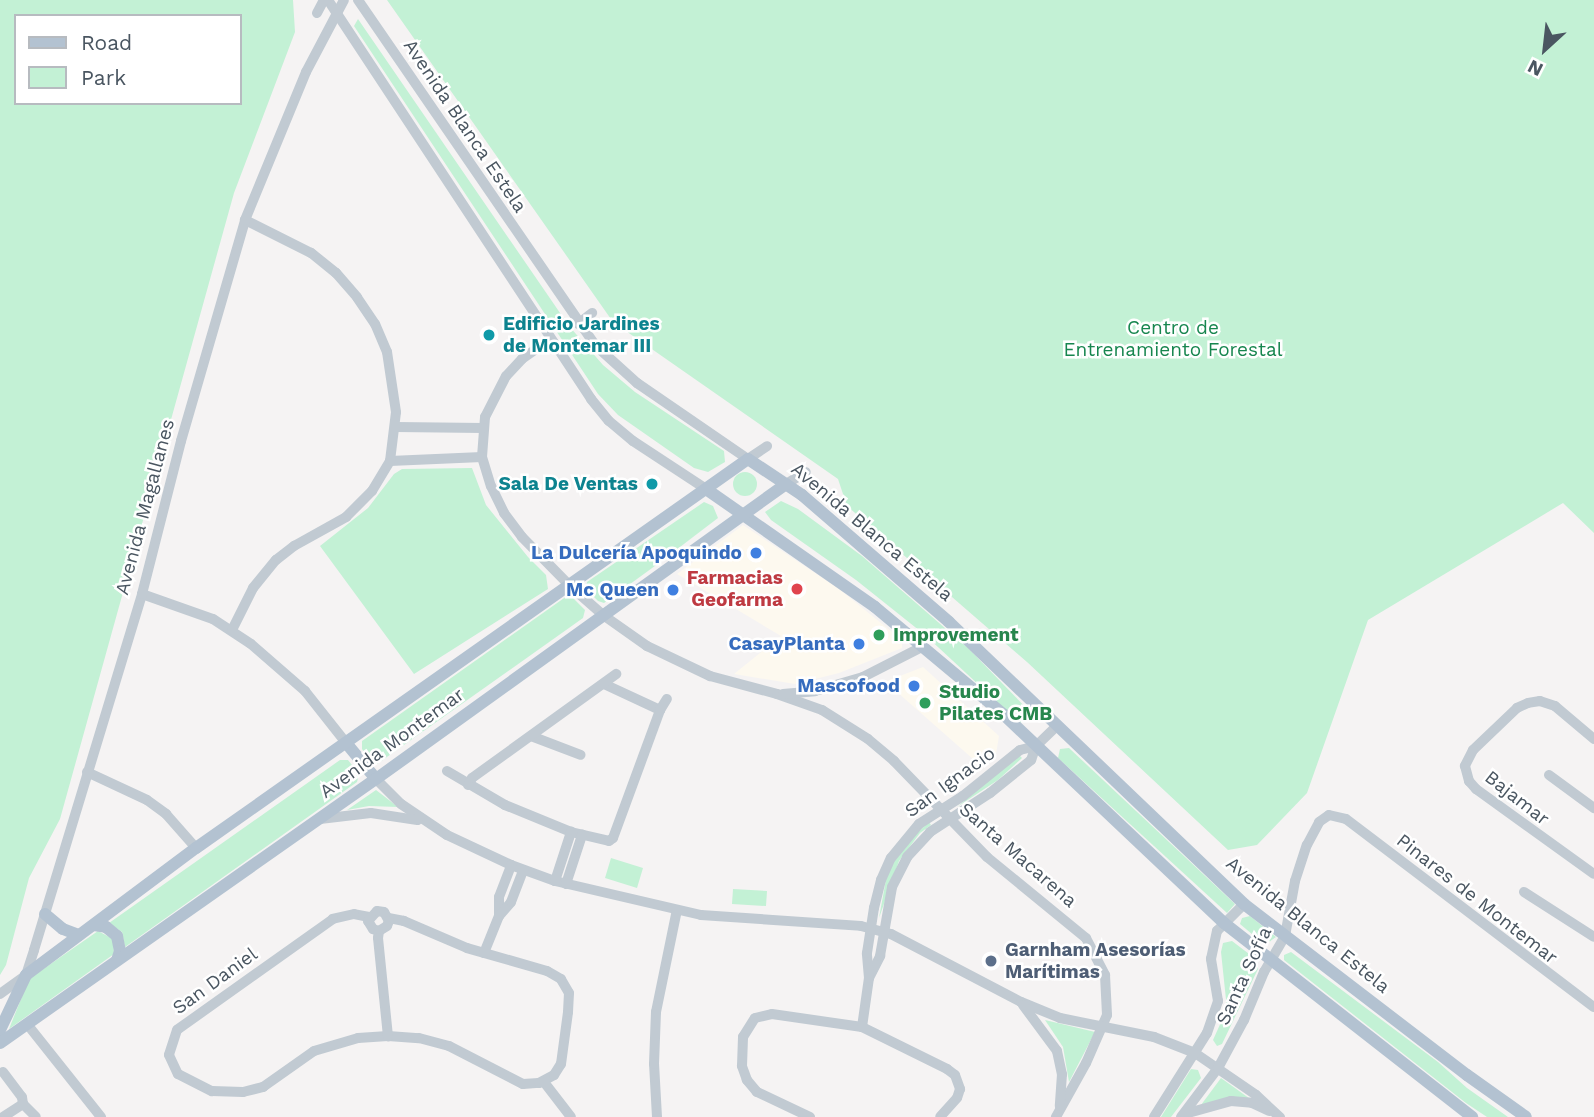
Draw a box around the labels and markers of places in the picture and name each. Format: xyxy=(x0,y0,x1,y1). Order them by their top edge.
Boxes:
place label: Edificio Jardines de Montemar III xyxy=(503,313,660,357)
marker: Edificio Jardines de Montemar III xyxy=(481,327,497,343)
place label: Sala De Ventas xyxy=(498,473,638,495)
marker: Sala De Ventas xyxy=(644,476,660,492)
place label: La Dulcería Apoquindo xyxy=(530,542,742,564)
marker: La Dulcería Apoquindo xyxy=(748,545,764,561)
place label: Farmacias Geofarma xyxy=(687,567,783,611)
place label: Mc Queen xyxy=(566,579,659,601)
marker: Farmacias Geofarma xyxy=(789,581,805,597)
marker: Mc Queen xyxy=(665,582,681,598)
place label: Improvement xyxy=(893,624,1018,646)
marker: Improvement xyxy=(871,627,887,643)
place label: CasayPlanta xyxy=(729,633,845,655)
marker: CasayPlanta xyxy=(851,636,867,652)
place label: Mascofood xyxy=(797,675,900,697)
marker: Mascofood xyxy=(906,678,922,694)
place label: Studio Pilates CMB xyxy=(939,681,1052,725)
marker: Studio Pilates CMB xyxy=(917,695,933,711)
place label: Garnham Asesorías Marítimas xyxy=(1005,939,1186,983)
marker: Garnham Asesorías Marítimas xyxy=(983,953,999,969)

